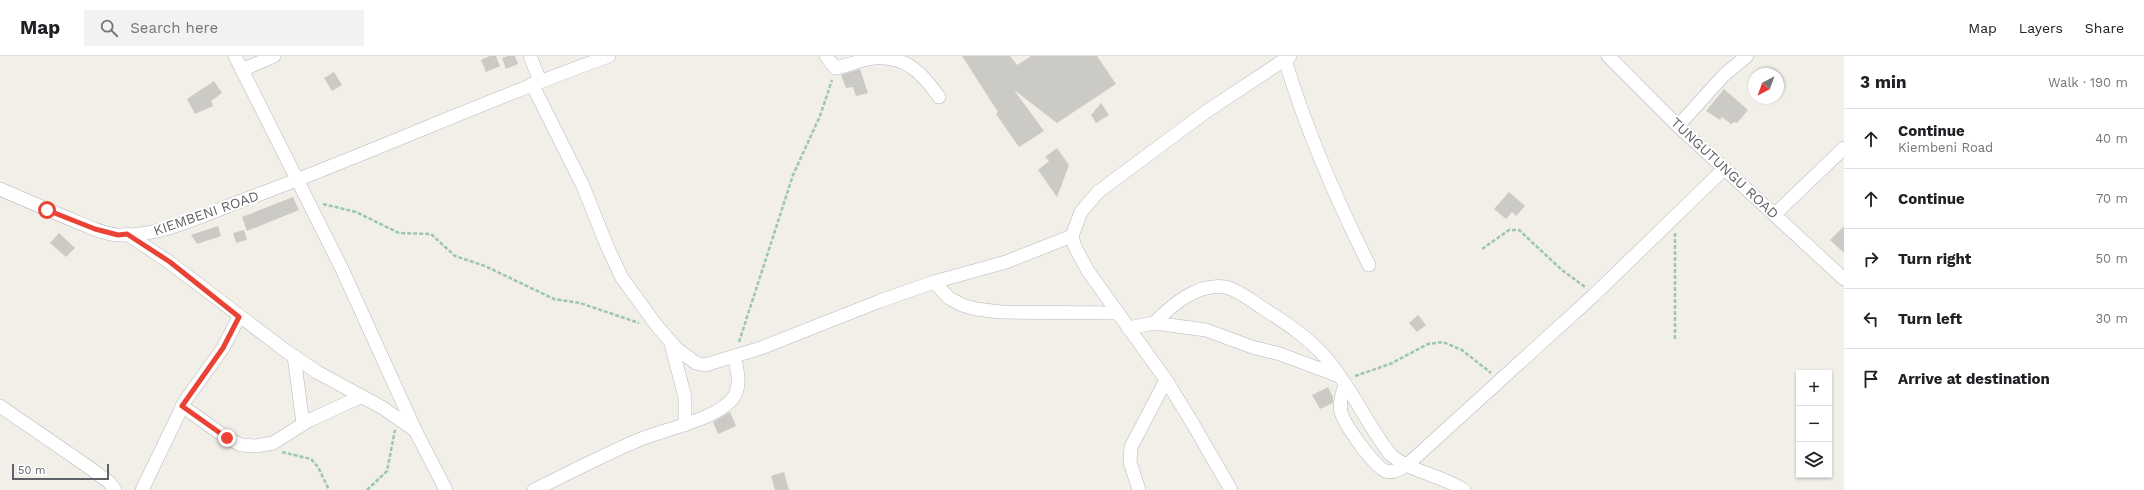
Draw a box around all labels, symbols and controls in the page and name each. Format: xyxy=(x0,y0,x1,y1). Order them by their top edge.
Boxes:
search box xyxy=(84,10,364,46)
text: Map xyxy=(20,16,60,39)
icon: search xyxy=(98,17,120,39)
text: Search here xyxy=(130,19,218,37)
text: Map xyxy=(1968,20,1997,36)
text: Layers xyxy=(2019,20,2063,36)
text: Share xyxy=(2085,20,2124,36)
north arrow xyxy=(1748,68,1784,104)
text: 3 min xyxy=(1860,72,1906,92)
text: Walk · 190 m xyxy=(2048,75,2128,90)
street label: TUNGUTUNGU ROAD xyxy=(1668,114,1782,222)
text: Continue xyxy=(1898,122,1965,140)
icon: ahead xyxy=(1860,128,1882,150)
text: 40 m xyxy=(2095,131,2128,146)
text: Kiembeni Road xyxy=(1898,140,1993,155)
street label: KIEMBENI ROAD xyxy=(151,187,261,239)
icon: ahead xyxy=(1860,188,1882,210)
text: Continue xyxy=(1898,190,1965,208)
text: 70 m xyxy=(2096,191,2128,206)
route start xyxy=(38,201,56,219)
icon: right xyxy=(1860,248,1882,270)
text: Turn right xyxy=(1898,250,1971,268)
text: 50 m xyxy=(2096,251,2128,266)
icon: left xyxy=(1860,308,1882,330)
text: Turn left xyxy=(1898,310,1962,328)
text: 30 m xyxy=(2096,311,2128,326)
icon: arrive xyxy=(1860,368,1882,390)
map controls xyxy=(1796,370,1832,478)
button: + xyxy=(1796,370,1832,406)
text: Arrive at destination xyxy=(1898,370,2050,388)
button: − xyxy=(1796,406,1832,442)
route end xyxy=(218,429,236,447)
button: layers xyxy=(1796,442,1832,478)
scale bar xyxy=(12,462,109,481)
text: 50 m xyxy=(18,464,45,477)

